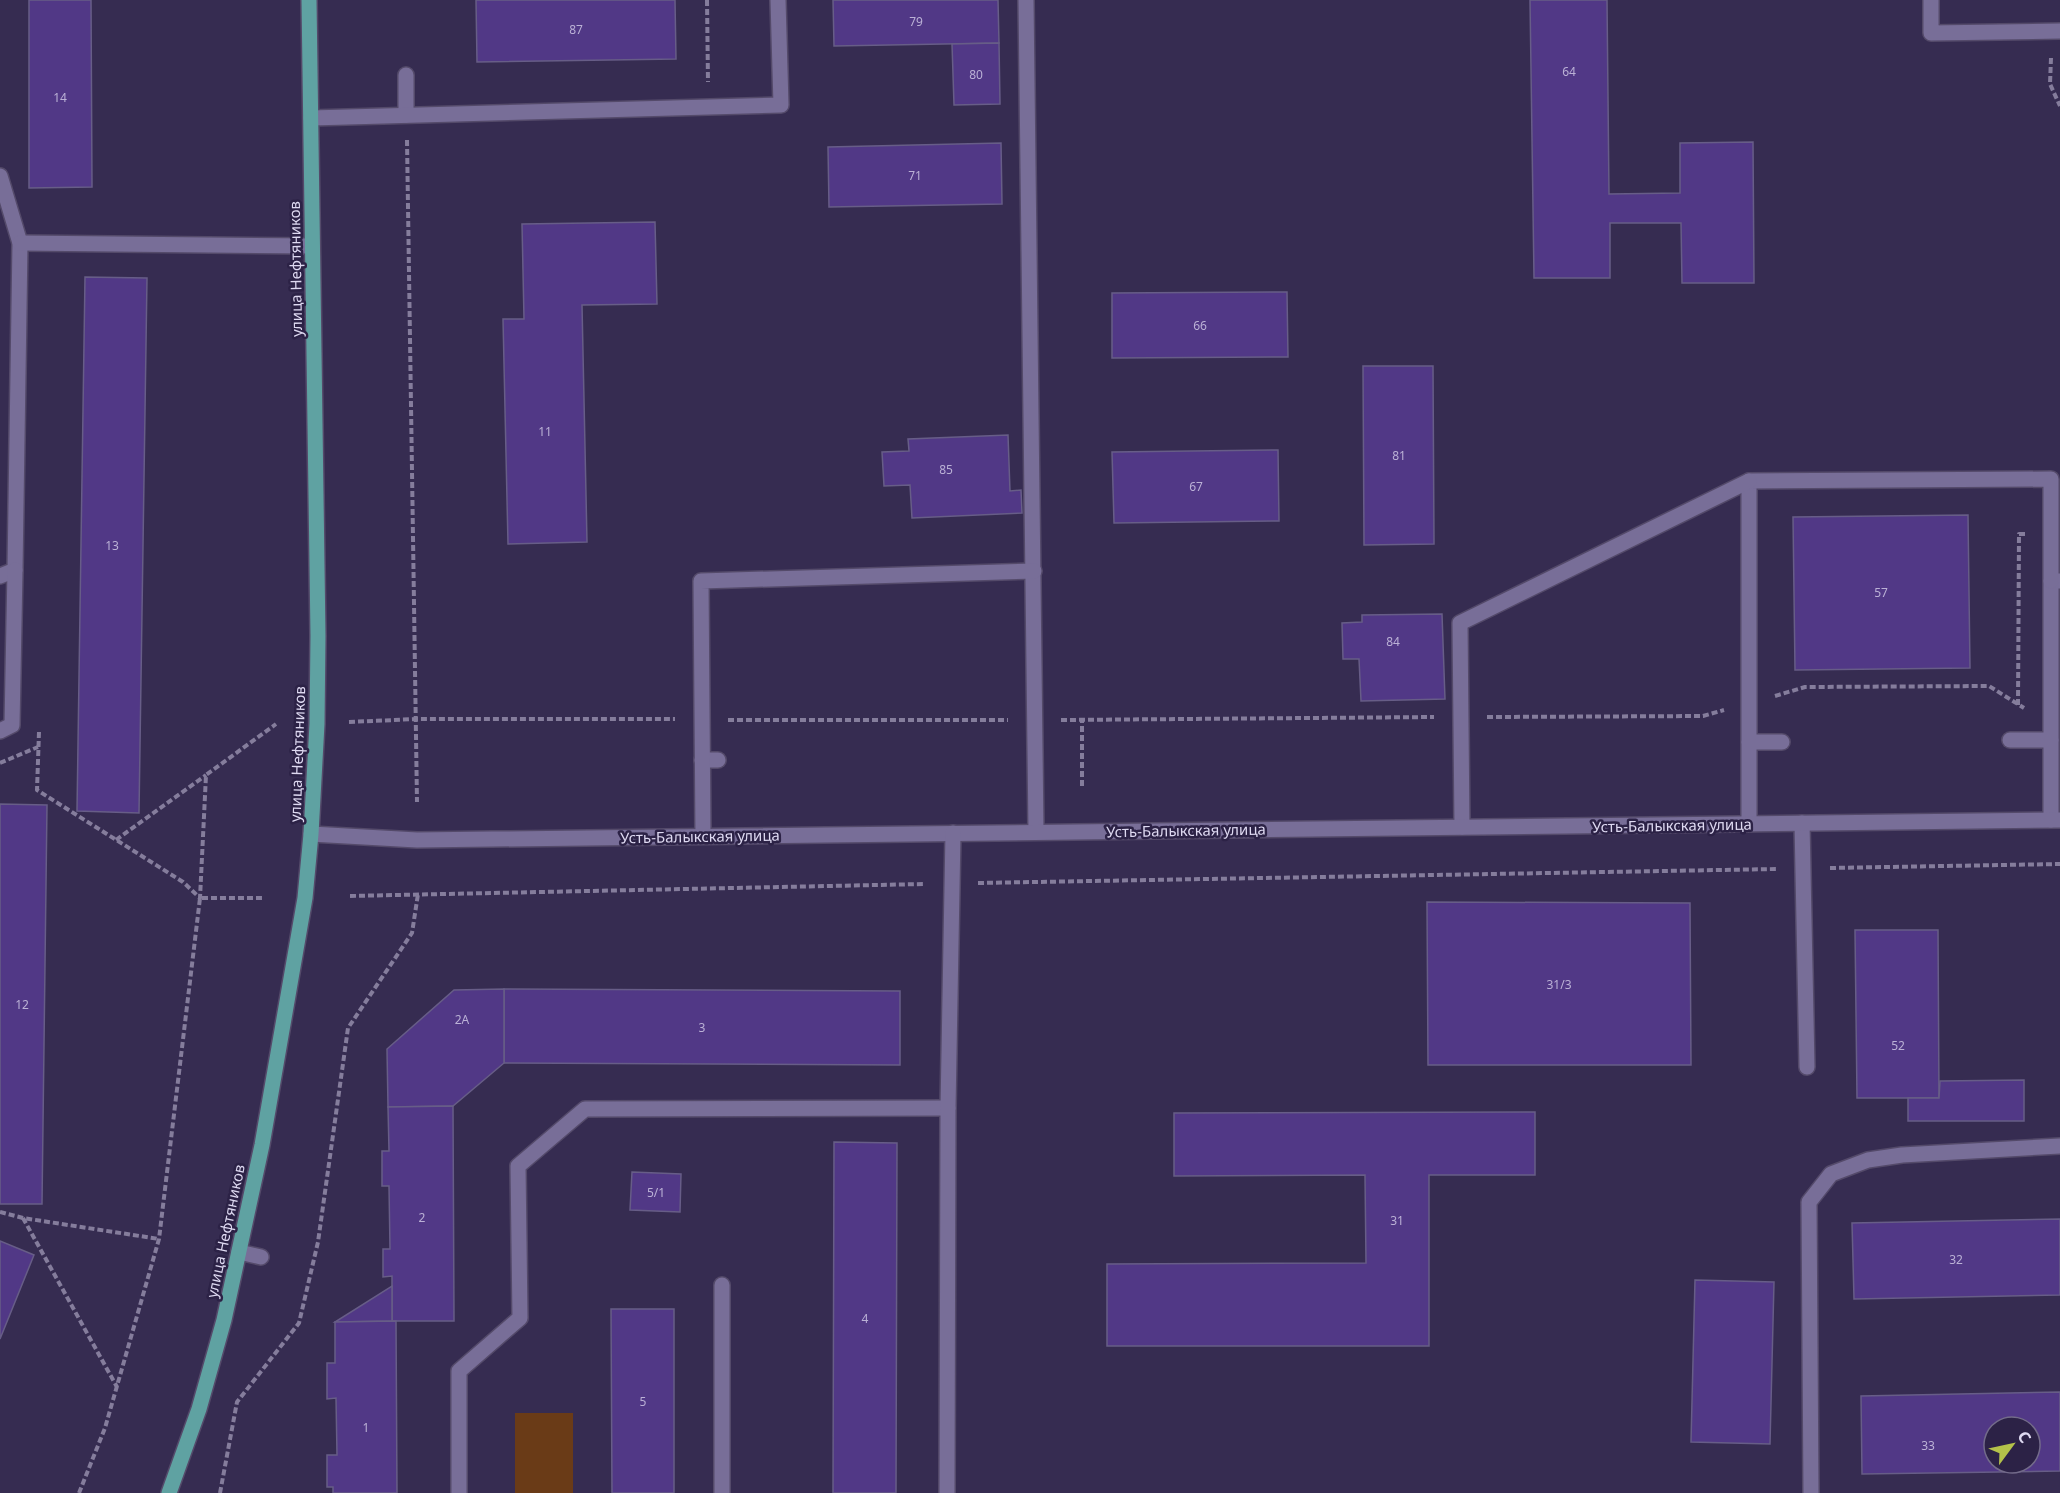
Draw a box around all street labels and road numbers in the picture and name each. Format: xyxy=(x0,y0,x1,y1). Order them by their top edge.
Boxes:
street label: улица Нефтяников xyxy=(284,201,306,337)
street label: улица Нефтяников xyxy=(285,686,309,822)
street label: Усть-Балыкская улица xyxy=(1592,814,1752,836)
street label: Усть-Балыкская улица xyxy=(1106,819,1266,841)
street label: Усть-Балыкская улица xyxy=(620,825,780,847)
street label: улица Нефтяников xyxy=(201,1162,249,1300)

